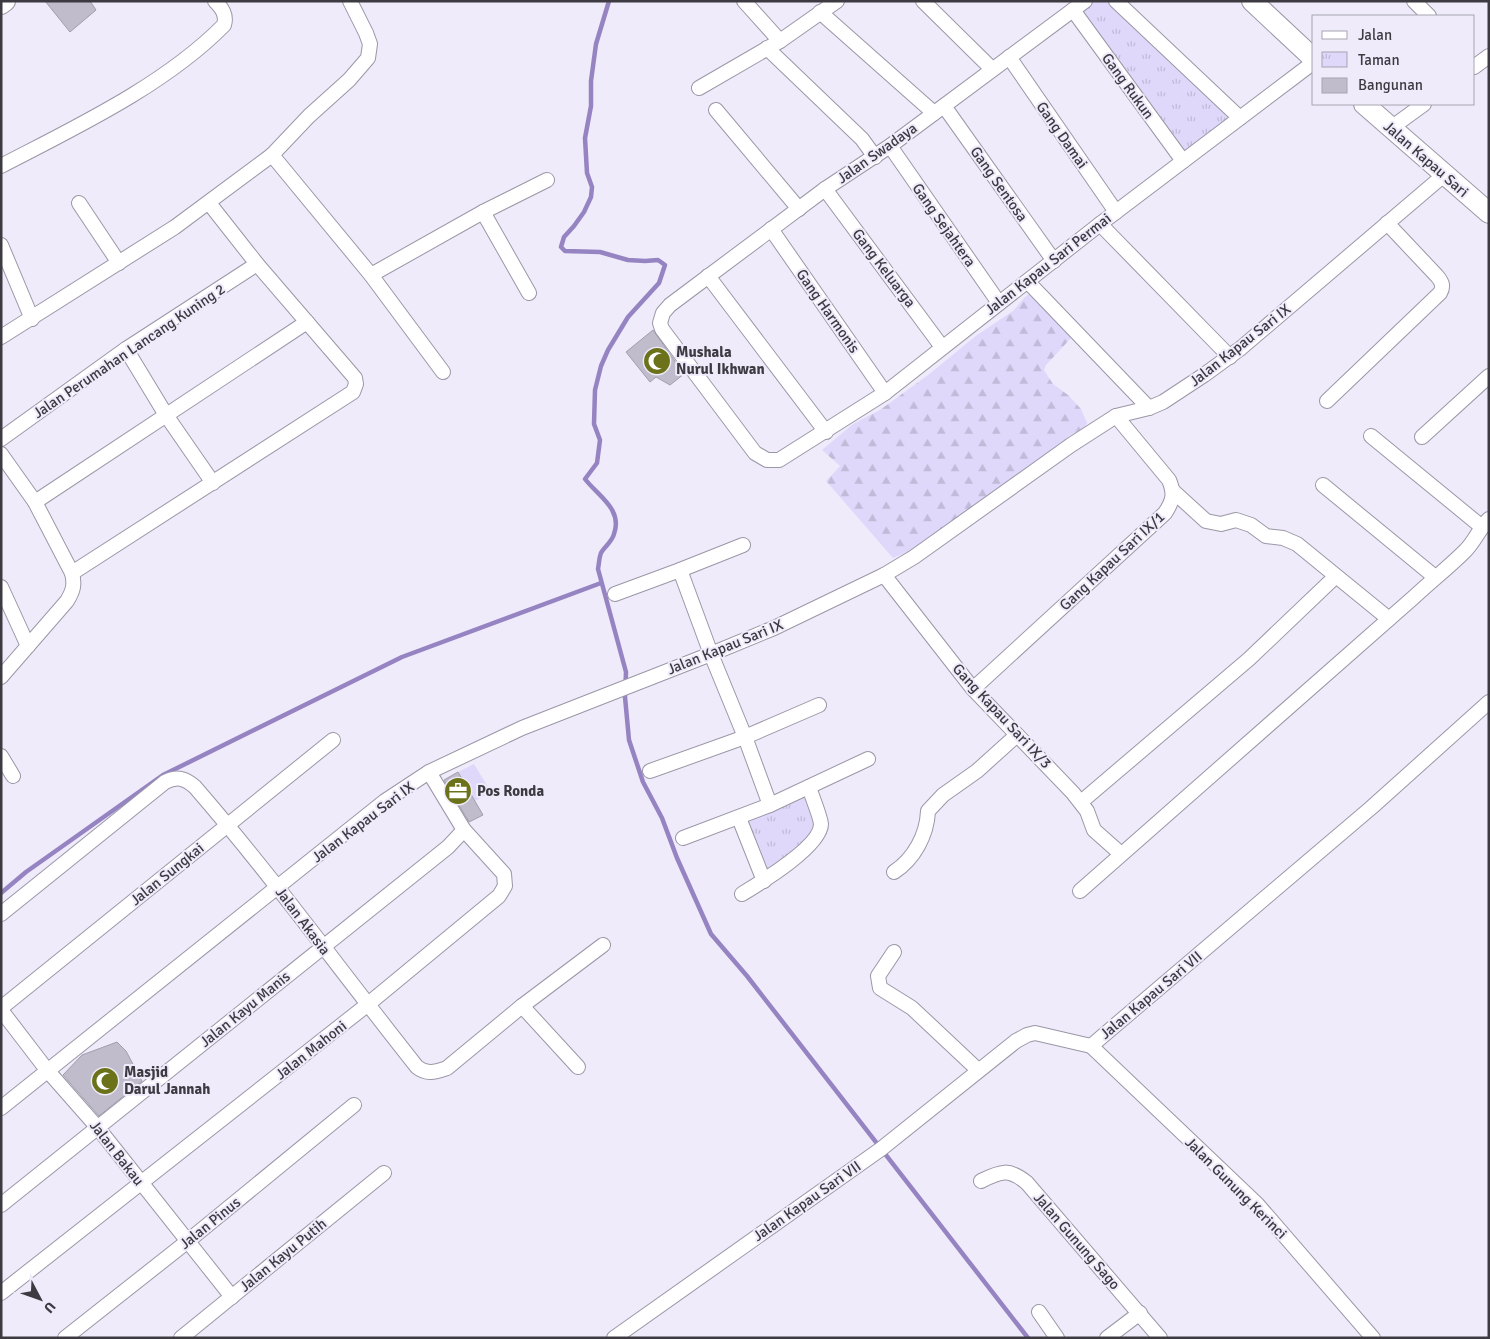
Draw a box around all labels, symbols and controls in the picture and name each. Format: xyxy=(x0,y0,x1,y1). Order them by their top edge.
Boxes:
legend xyxy=(1312,15,1475,105)
text: Jalan xyxy=(1358,26,1392,44)
street label: Gang Rukun xyxy=(1098,49,1158,123)
text: Taman xyxy=(1358,51,1400,69)
text: Bangunan xyxy=(1358,76,1423,94)
street label: Gang Damai xyxy=(1032,98,1092,172)
street label: Jalan Kapau Sari xyxy=(1380,117,1472,201)
street label: Jalan Swadaya xyxy=(834,119,920,187)
street label: Gang Sentosa xyxy=(966,143,1032,225)
street label: Gang Sejahtera xyxy=(908,180,980,270)
street label: Jalan Kapau Sari Permai xyxy=(981,209,1115,319)
street label: Gang Keluarga xyxy=(849,225,919,311)
street label: Gang Harmonis xyxy=(792,266,864,357)
street label: Jalan Perumahan Lancang Kuning 2 xyxy=(30,280,228,422)
street label: Jalan Kapau Sari IX xyxy=(1186,300,1294,390)
place label: Mushala Nurul Ikhwan xyxy=(676,343,765,378)
mosque icon: Mushala Nurul Ikhwan xyxy=(642,346,672,376)
street label: Gang Kapau Sari IX/1 xyxy=(1056,508,1168,614)
street label: Jalan Kapau Sari IX xyxy=(664,615,786,678)
street label: Gang Kapau Sari IX/3 xyxy=(949,660,1055,772)
office icon: Pos Ronda xyxy=(443,776,473,806)
street label: Jalan Kapau Sari IX xyxy=(308,778,418,866)
place label: Pos Ronda xyxy=(477,782,544,800)
street label: Jalan Sungkai xyxy=(127,839,207,909)
street label: Jalan Akasia xyxy=(272,884,334,958)
street label: Jalan Kapau Sari VII xyxy=(1096,947,1206,1043)
street label: Jalan Kayu Manis xyxy=(196,967,294,1051)
street label: Jalan Mahoni xyxy=(272,1017,350,1083)
place label: Masjid Darul Jannah xyxy=(124,1063,210,1098)
mosque icon: Masjid Darul Jannah xyxy=(90,1066,120,1096)
street label: Jalan Bakau xyxy=(86,1117,148,1189)
street label: Jalan Gunung Kerinci xyxy=(1181,1133,1291,1243)
street label: Jalan Kapau Sari VII xyxy=(750,1157,864,1245)
street label: Jalan Gunung Sago xyxy=(1030,1189,1124,1293)
street label: Jalan Pinus xyxy=(176,1193,244,1253)
street label: Jalan Kayu Putih xyxy=(236,1215,330,1295)
north arrow xyxy=(15,1274,65,1324)
text: U xyxy=(40,1298,59,1316)

